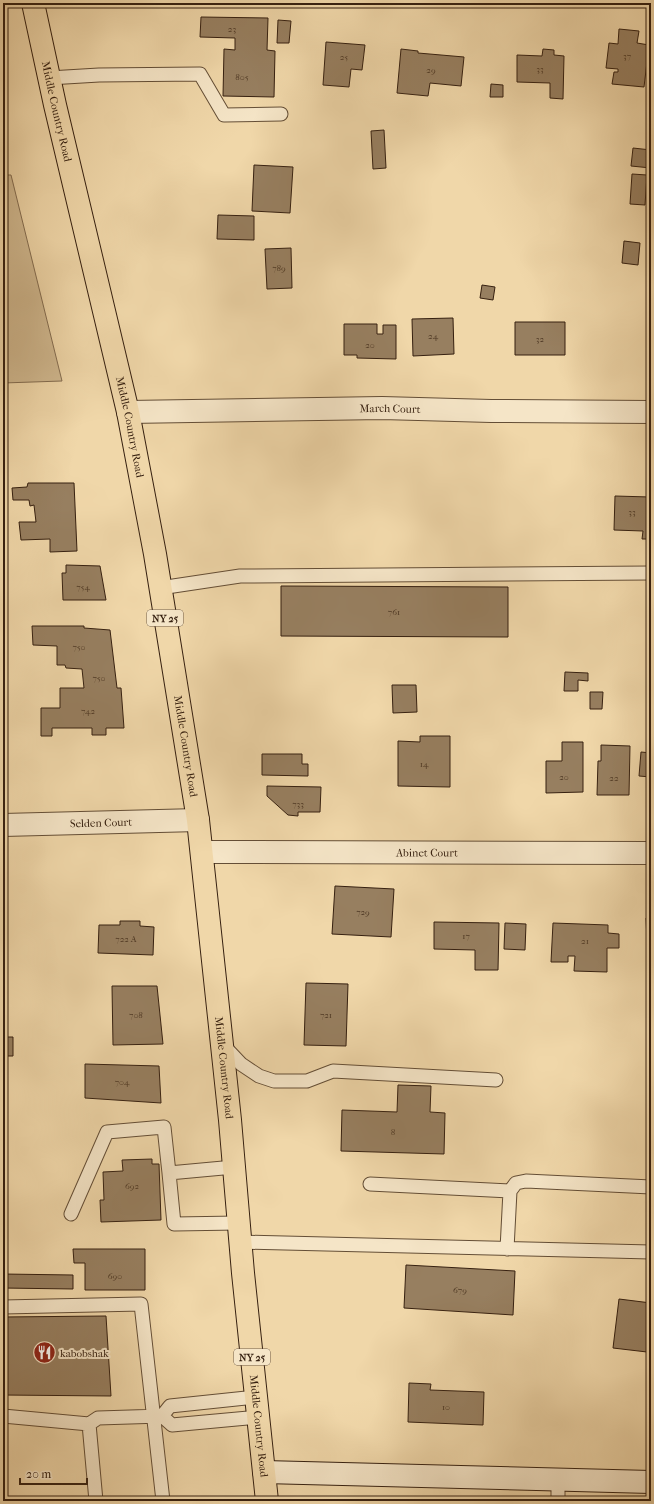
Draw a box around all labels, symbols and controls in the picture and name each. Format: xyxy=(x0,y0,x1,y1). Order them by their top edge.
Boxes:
house number: 23 xyxy=(228,24,236,34)
house number: 37 xyxy=(623,51,632,61)
house number: 25 xyxy=(340,52,348,62)
street label: Middle Country Road xyxy=(39,60,75,164)
house number: 33 xyxy=(536,64,544,74)
house number: 29 xyxy=(426,65,436,75)
house number: 805 xyxy=(235,72,249,82)
house number: 789 xyxy=(272,263,286,273)
house number: 24 xyxy=(428,331,439,341)
house number: 32 xyxy=(536,334,545,344)
house number: 20 xyxy=(365,340,375,350)
street label: Middle Country Road xyxy=(113,375,147,480)
street label: March Court xyxy=(359,402,421,416)
house number: 33 xyxy=(628,507,636,517)
house number: 754 xyxy=(76,582,90,592)
house number: 761 xyxy=(388,607,400,617)
road number: NY 25 xyxy=(147,610,183,626)
house number: 750 xyxy=(72,642,86,652)
house number: 750 xyxy=(92,673,106,683)
street label: Middle Country Road xyxy=(171,694,200,799)
house number: 742 xyxy=(81,706,95,716)
house number: 14 xyxy=(420,759,429,769)
house number: 20 xyxy=(559,772,569,782)
house number: 22 xyxy=(609,773,619,783)
house number: 733 xyxy=(292,799,304,809)
street label: Selden Court xyxy=(70,816,132,830)
street label: Abinet Court xyxy=(395,846,458,860)
house number: 729 xyxy=(356,907,370,917)
house number: 17 xyxy=(462,931,470,941)
house number: 722 A xyxy=(115,934,137,944)
house number: 21 xyxy=(581,936,589,946)
house number: 708 xyxy=(129,1010,143,1020)
house number: 721 xyxy=(320,1010,332,1020)
street label: Middle Country Road xyxy=(212,1016,236,1121)
house number: 704 xyxy=(115,1077,130,1087)
house number: 8 xyxy=(391,1127,396,1137)
house number: 692 xyxy=(125,1181,139,1191)
house number: 690 xyxy=(108,1271,122,1281)
house number: 679 xyxy=(453,1285,467,1295)
restaurant icon: kabobshak xyxy=(31,1340,57,1366)
place label: kabobshak xyxy=(60,1347,109,1360)
road number: NY 25 xyxy=(234,1349,270,1365)
street label: Middle Country Road xyxy=(247,1374,271,1479)
house number: 10 xyxy=(442,1402,450,1412)
scale bar xyxy=(20,1460,87,1486)
text: 20 m xyxy=(26,1467,51,1481)

